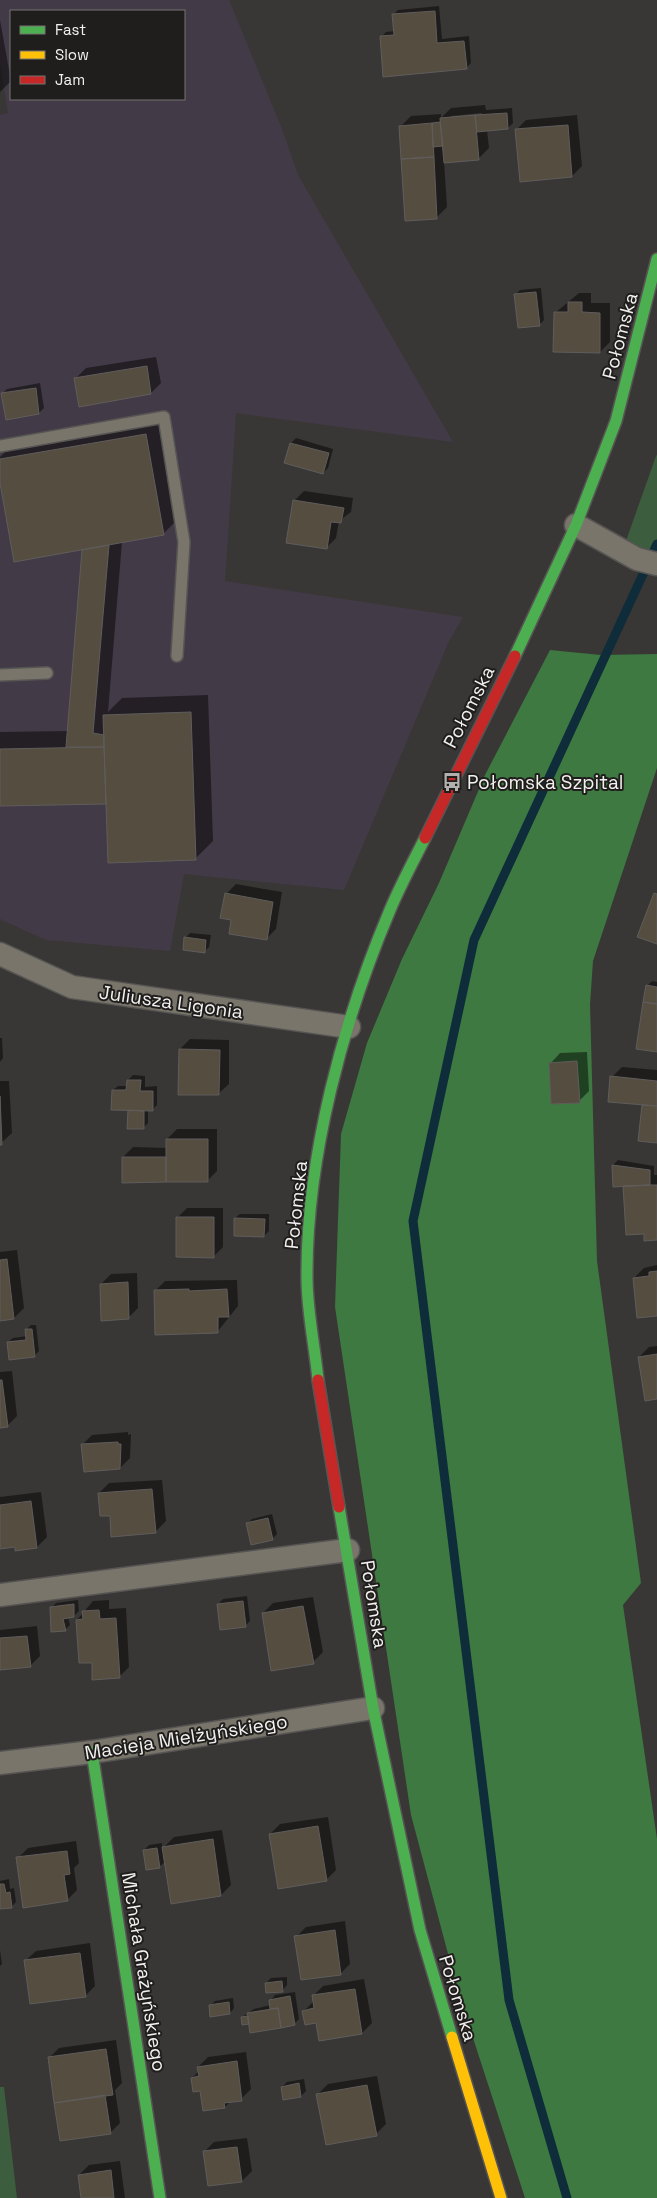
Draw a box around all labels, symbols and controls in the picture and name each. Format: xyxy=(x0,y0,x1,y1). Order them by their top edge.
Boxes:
legend xyxy=(10,10,185,100)
text: Fast xyxy=(55,20,86,39)
text: Slow xyxy=(55,45,89,64)
text: Jam xyxy=(55,70,85,89)
street label: Połomska xyxy=(596,290,644,382)
street label: Połomska xyxy=(438,662,500,752)
place label: Połomska Szpital xyxy=(467,770,623,795)
bus stop icon: Połomska Szpital xyxy=(441,771,463,793)
street label: Juliusza Ligonia xyxy=(97,980,245,1024)
street label: Połomska xyxy=(279,1159,313,1251)
street label: Połomska xyxy=(355,1558,393,1650)
street label: Macieja Mielżyńskiego xyxy=(83,1709,289,1765)
street label: Michała Grażyńskiego xyxy=(116,1871,172,2073)
street label: Połomska xyxy=(433,1952,483,2044)

